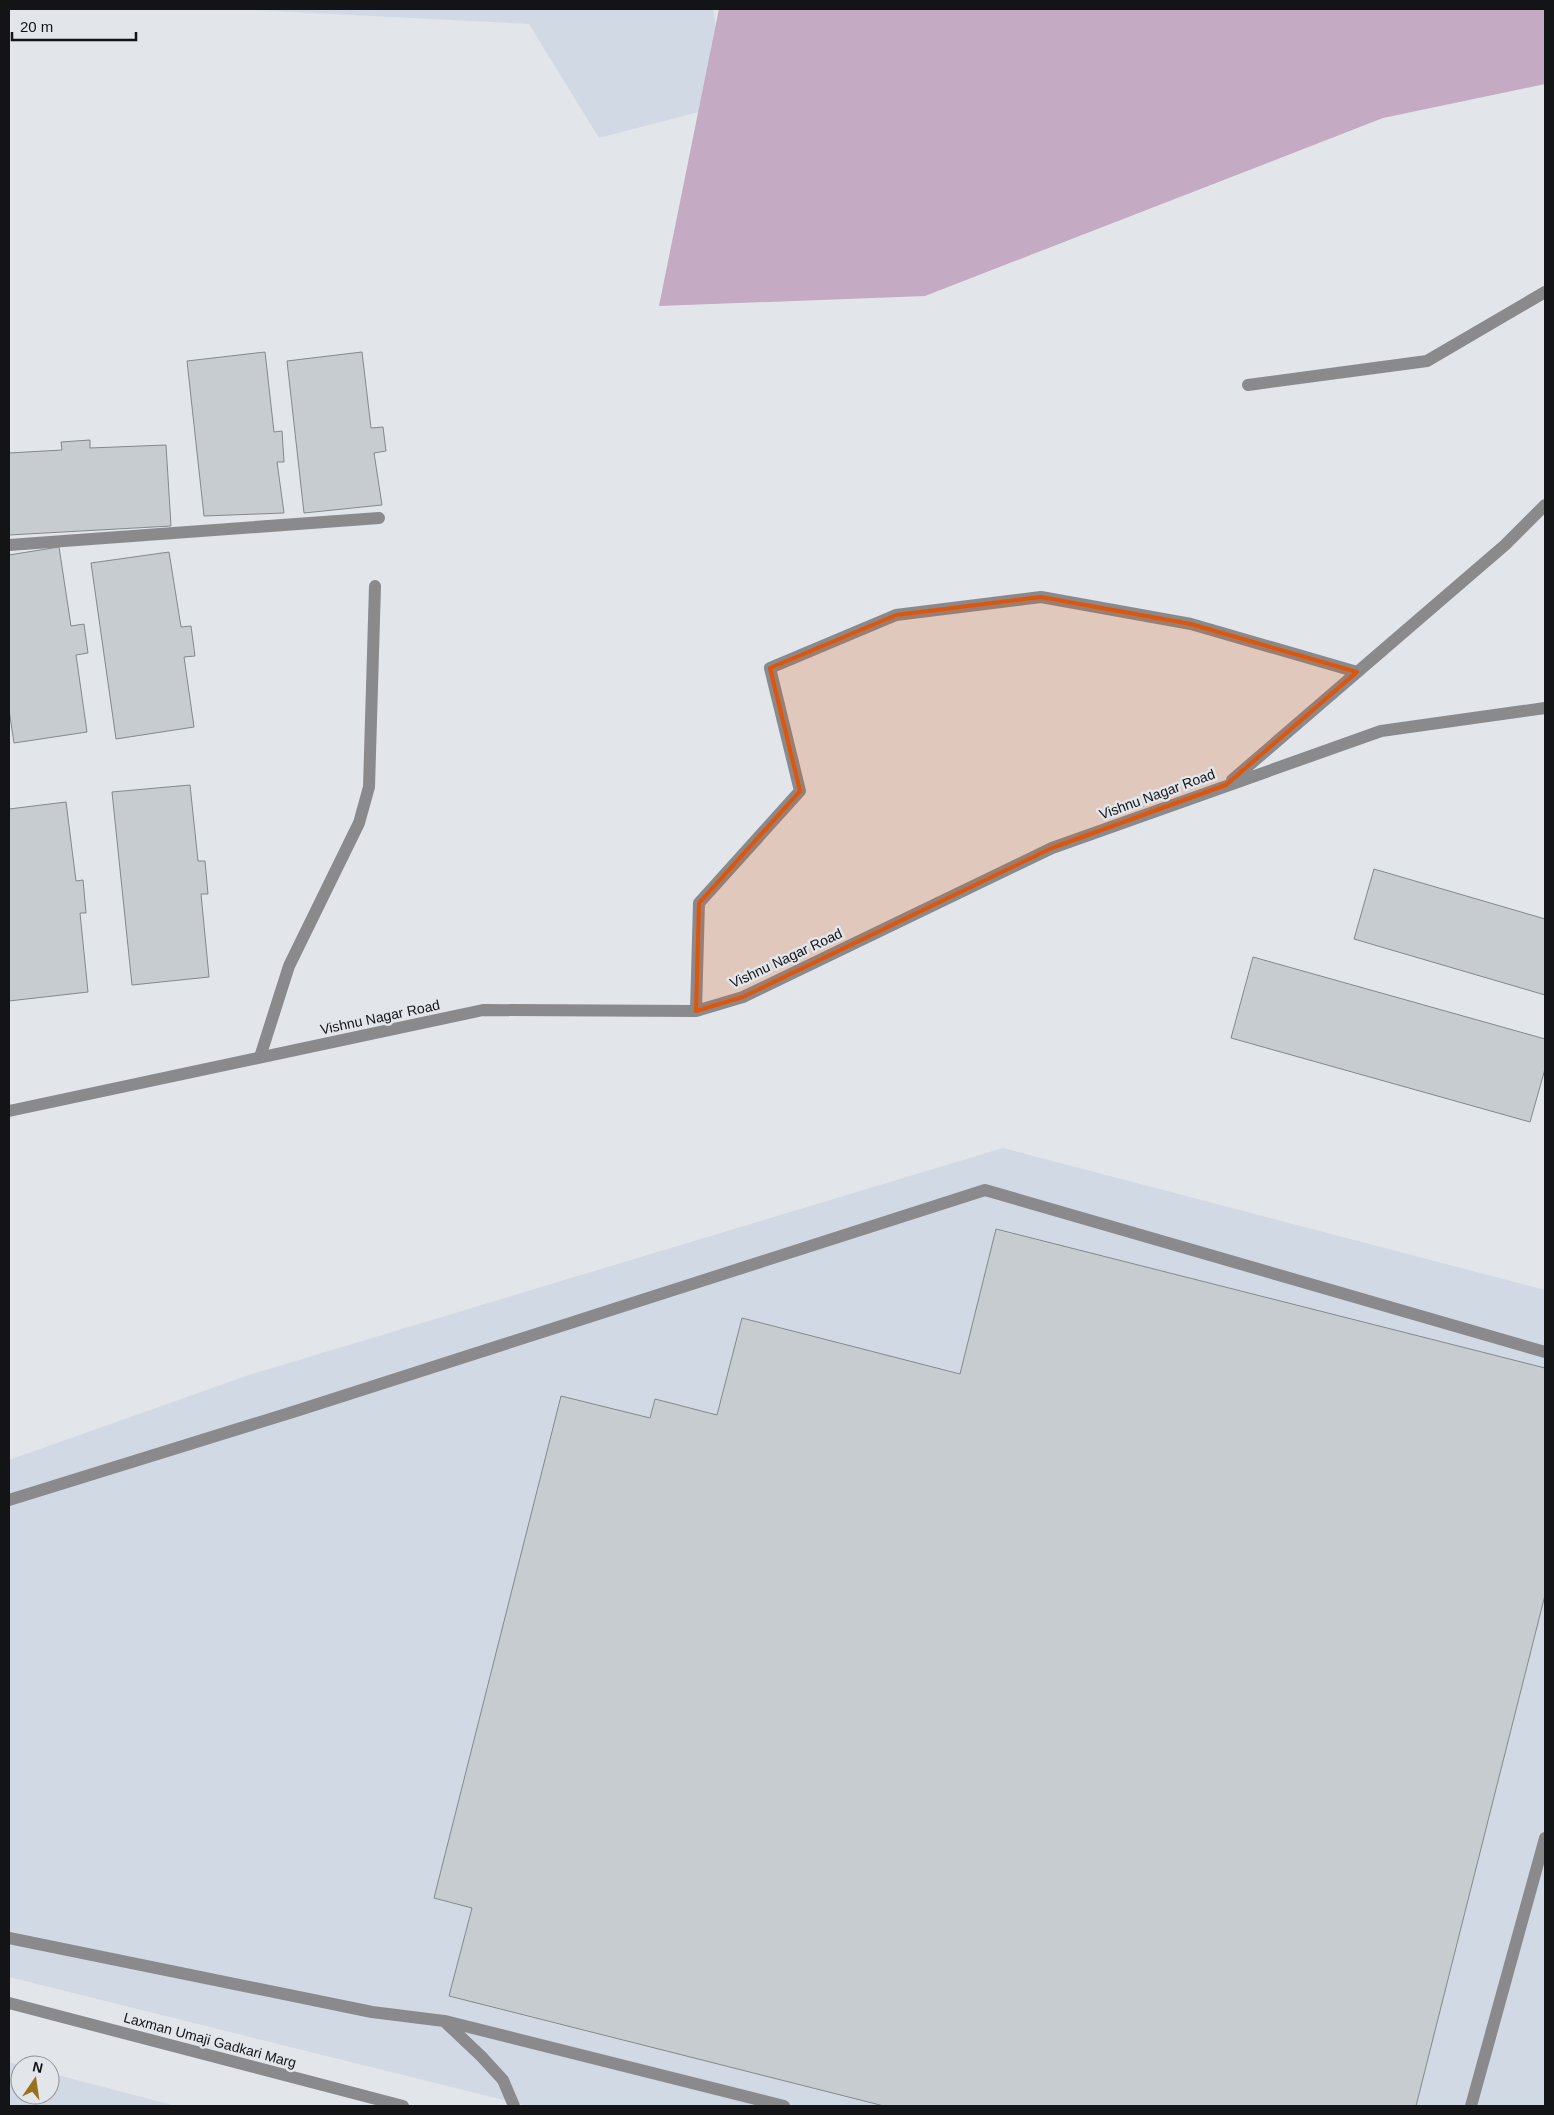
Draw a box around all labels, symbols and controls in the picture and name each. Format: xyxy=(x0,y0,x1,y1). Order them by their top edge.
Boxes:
scale bar xyxy=(12,10,136,42)
text: 20 m xyxy=(20,18,53,35)
street label: Vishnu Nagar Road xyxy=(1097,766,1217,822)
street label: Vishnu Nagar Road xyxy=(727,925,845,991)
street label: Vishnu Nagar Road xyxy=(319,996,441,1038)
street label: Laxman Umaji Gadkari Marg xyxy=(122,2009,298,2071)
north arrow xyxy=(10,2055,60,2105)
text: N xyxy=(31,2058,45,2076)

